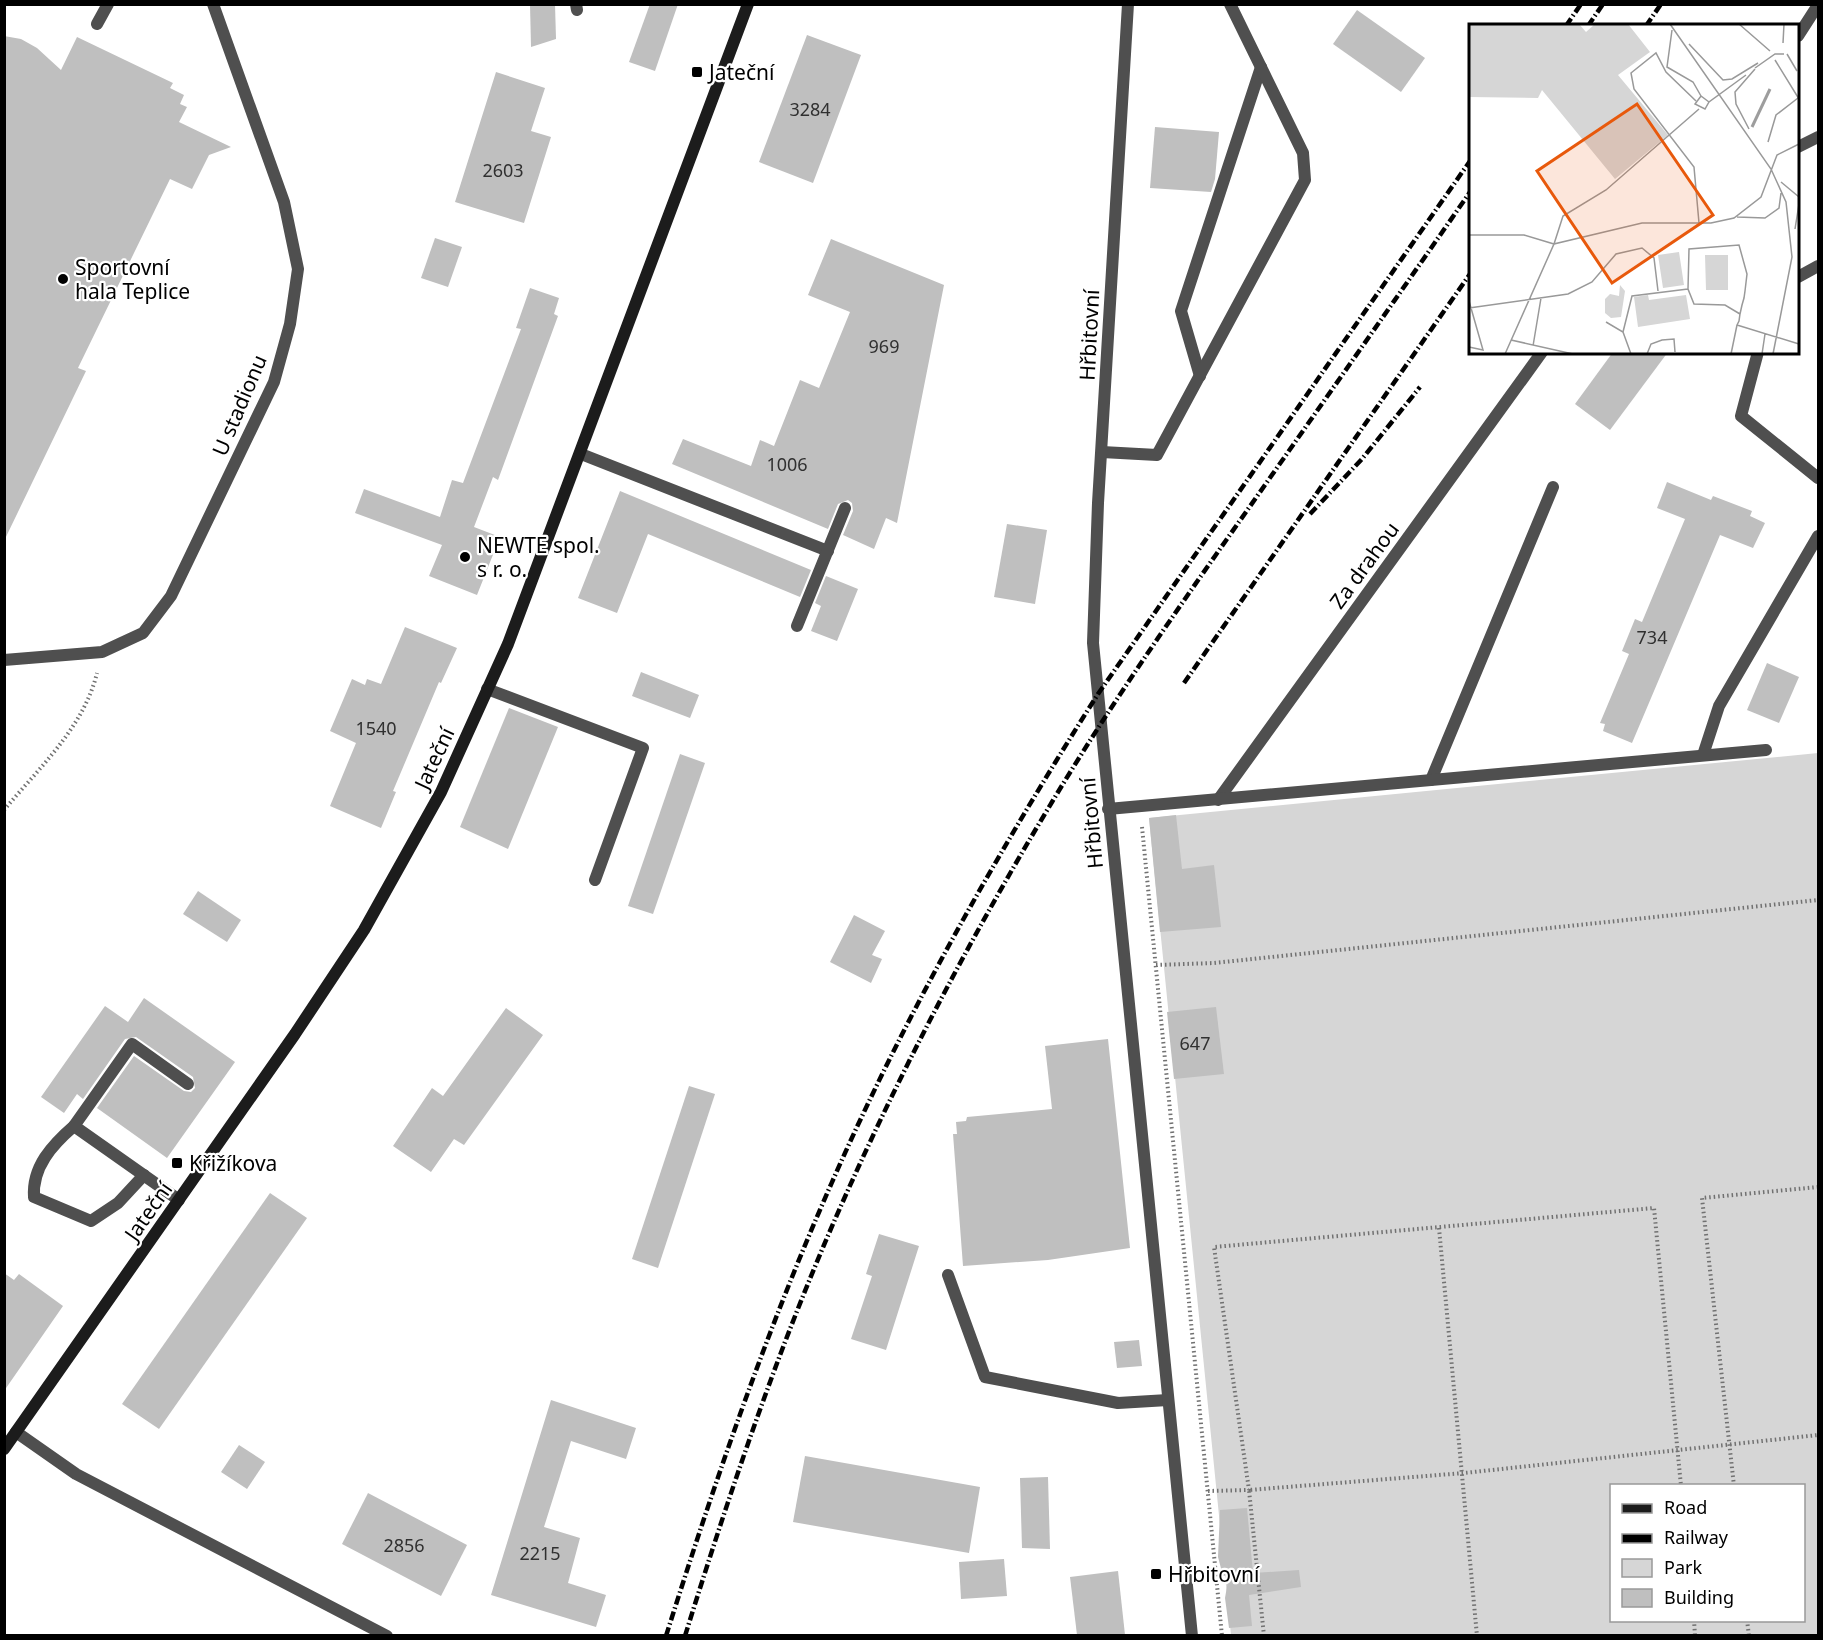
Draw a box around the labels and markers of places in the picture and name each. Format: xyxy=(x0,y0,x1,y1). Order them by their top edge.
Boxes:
place label: Jateční xyxy=(707,58,775,86)
marker: Jateční xyxy=(690,65,704,79)
place label: Sportovní hala Teplice xyxy=(75,253,190,305)
marker: Sportovní hala Teplice xyxy=(56,272,70,286)
place label: NEWTE spol. s r. o. xyxy=(477,531,600,583)
marker: NEWTE spol. s r. o. xyxy=(458,550,472,564)
place label: Křižíkova xyxy=(189,1149,277,1177)
marker: Křižíkova xyxy=(170,1156,184,1170)
place label: Hřbitovní xyxy=(1168,1560,1260,1588)
marker: Hřbitovní xyxy=(1149,1567,1163,1581)

